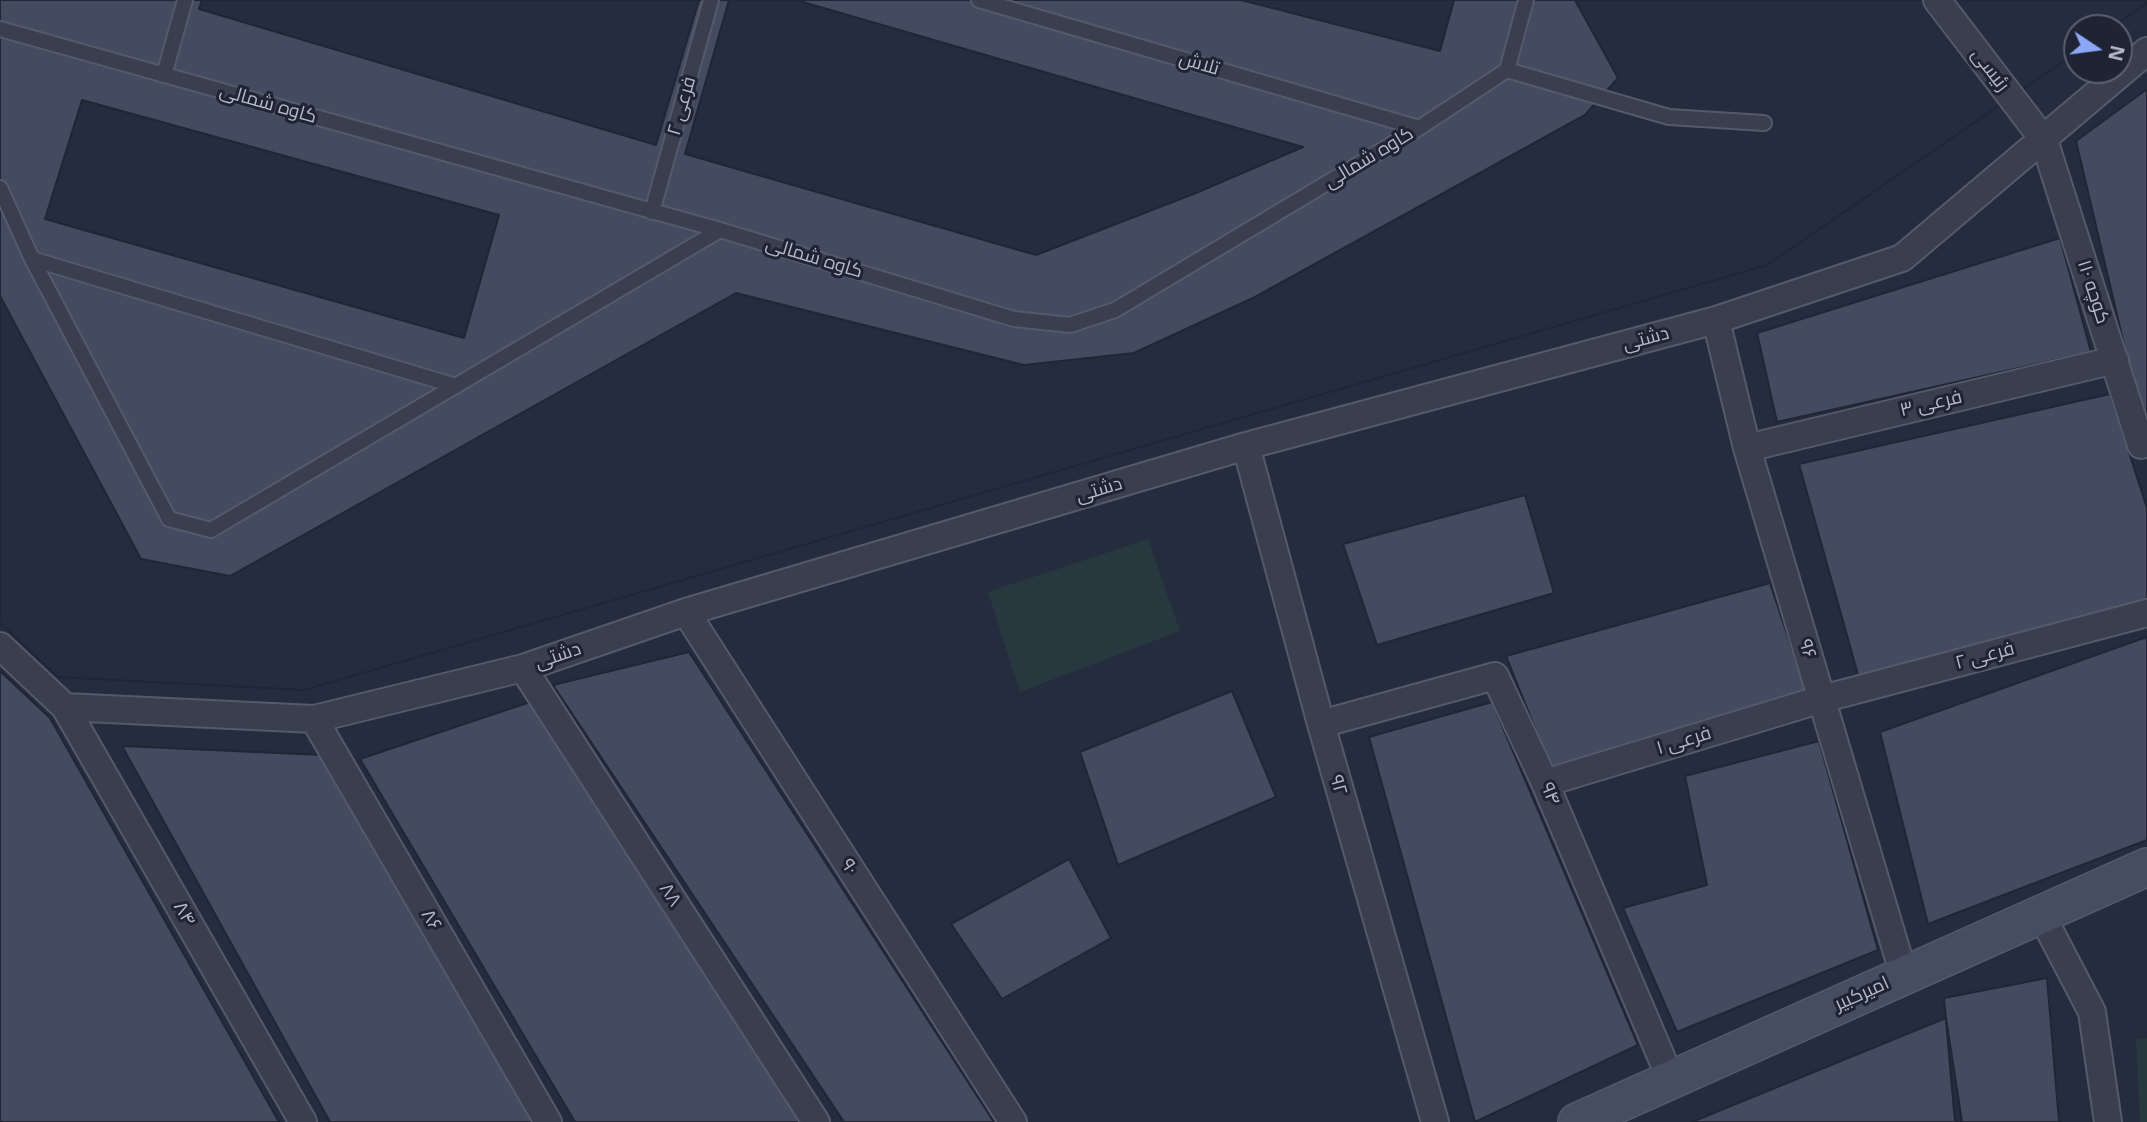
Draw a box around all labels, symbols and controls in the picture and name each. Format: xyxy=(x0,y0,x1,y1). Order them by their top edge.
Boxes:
north arrow xyxy=(2063,14,2133,84)
text: N xyxy=(2102,43,2131,64)
street label: رئیسی xyxy=(1966,44,2014,96)
street label: تلاش xyxy=(1176,47,1222,81)
street label: فرعی ۲ xyxy=(663,74,701,138)
street label: کاوه شمالی xyxy=(217,79,319,129)
street label: کاوه شمالی xyxy=(1320,122,1418,194)
street label: کاوه شمالی xyxy=(763,232,865,284)
street label: کوچه ۱۱۰ xyxy=(2072,257,2114,327)
street label: دشتی xyxy=(1620,322,1672,356)
street label: فرعی ۳ xyxy=(1898,386,1964,422)
street label: دشتی xyxy=(1073,472,1125,508)
street label: ۹۶ xyxy=(1793,637,1821,661)
street label: فرعی ۲ xyxy=(1953,637,2017,675)
street label: دشتی xyxy=(532,638,584,674)
street label: فرعی ۱ xyxy=(1654,722,1714,760)
street label: ۹۲ xyxy=(1324,772,1352,798)
street label: ۹۴ xyxy=(1535,779,1565,809)
street label: ۹۰ xyxy=(835,855,863,879)
street label: ۸۸ xyxy=(654,879,686,911)
street label: ۸۴ xyxy=(168,898,200,930)
street label: ۸۶ xyxy=(416,905,446,935)
street label: امیرکبیر xyxy=(1831,972,1893,1016)

